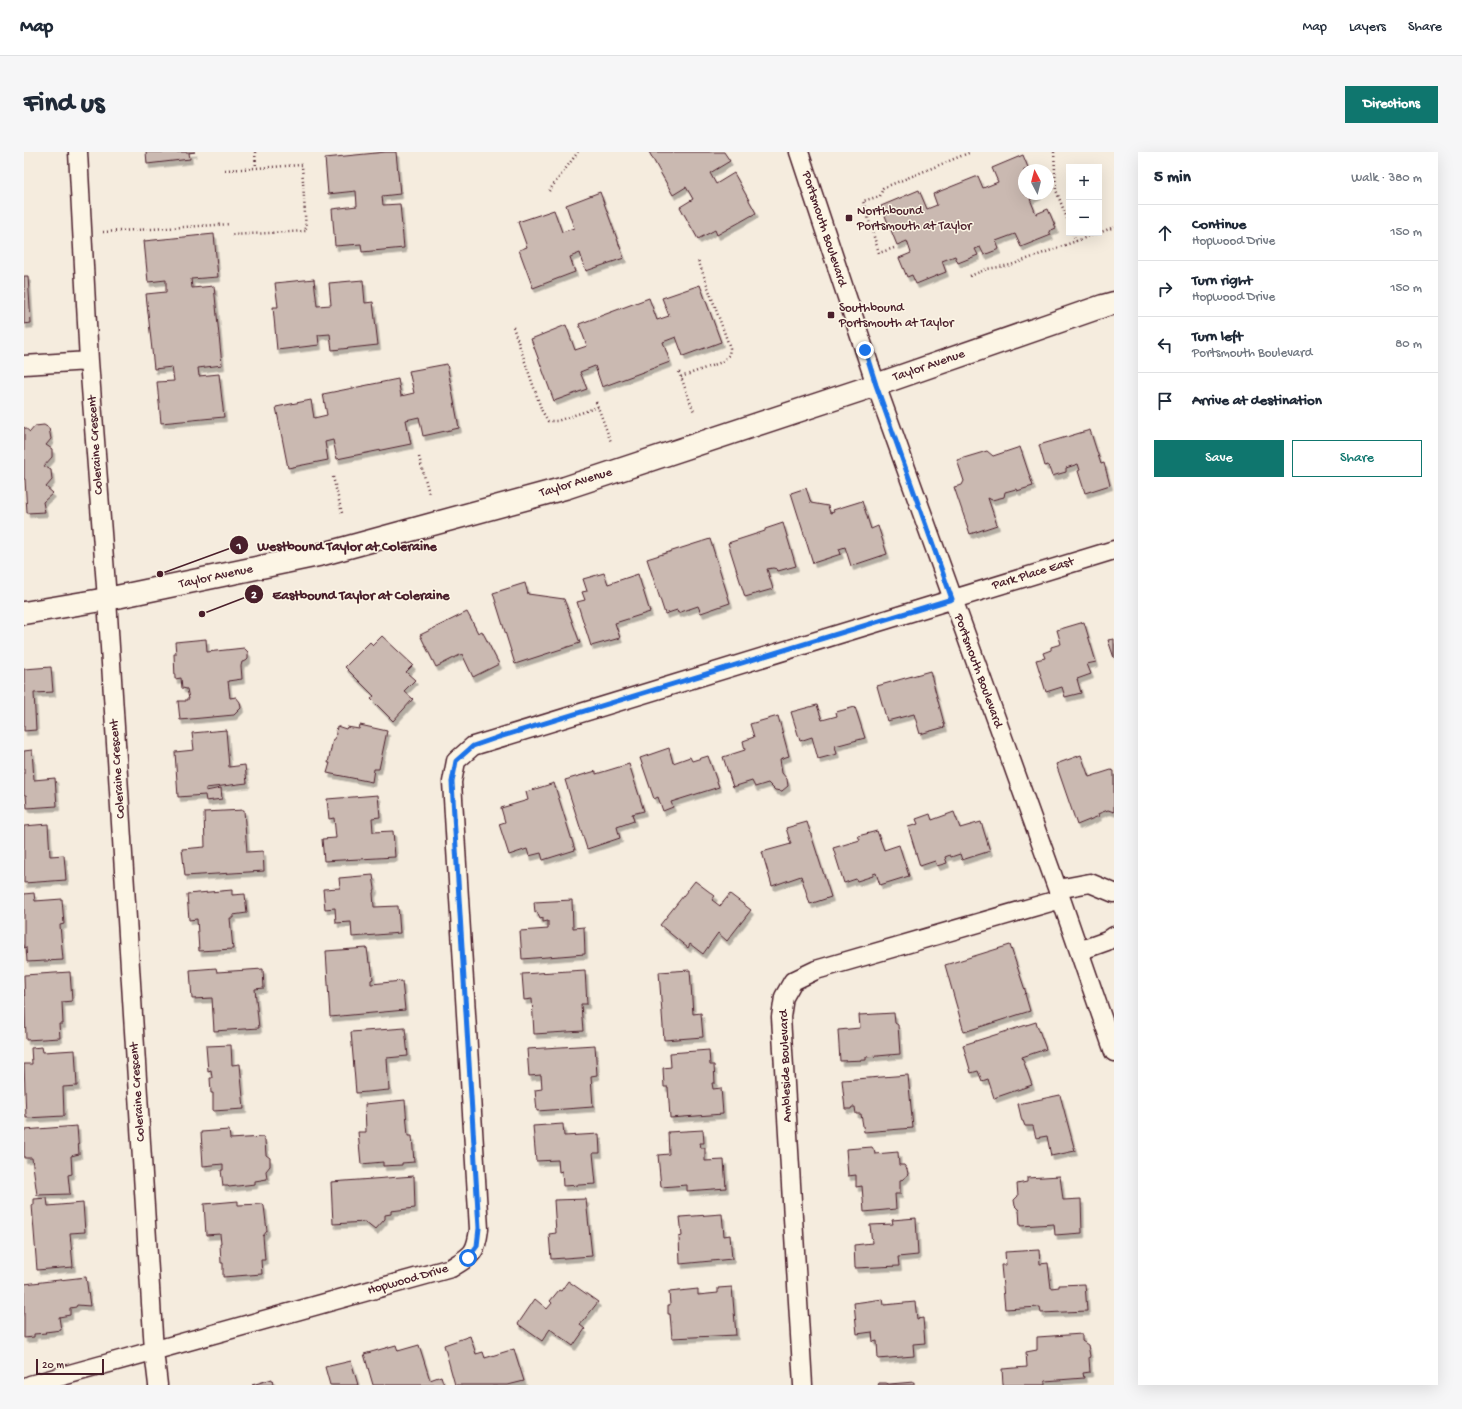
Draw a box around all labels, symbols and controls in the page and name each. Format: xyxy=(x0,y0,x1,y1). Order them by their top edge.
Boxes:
text: Map xyxy=(20,16,53,39)
text: Map xyxy=(1303,19,1327,36)
text: Layers xyxy=(1349,19,1386,36)
text: Share xyxy=(1408,19,1442,36)
button: Directions xyxy=(1345,86,1438,123)
text: Find us xyxy=(24,88,104,121)
north arrow xyxy=(1018,164,1054,200)
map controls xyxy=(1066,164,1102,236)
button: + xyxy=(1066,164,1102,200)
text: 5 min xyxy=(1154,168,1191,188)
street label: Portsmouth Boulevard xyxy=(798,169,850,290)
text: Walk · 380 m xyxy=(1351,171,1422,186)
button: − xyxy=(1066,200,1102,236)
place label: Northbound Portsmouth at Taylor xyxy=(856,204,973,234)
marker: Northbound Portsmouth at Taylor xyxy=(844,213,854,223)
text: Continue xyxy=(1192,216,1246,234)
icon: ahead xyxy=(1154,222,1176,244)
text: 150 m xyxy=(1390,225,1422,240)
text: Hopwood Drive xyxy=(1192,234,1275,249)
text: Turn right xyxy=(1192,272,1252,290)
icon: right xyxy=(1154,278,1176,300)
text: 150 m xyxy=(1390,281,1422,296)
text: Hopwood Drive xyxy=(1192,290,1275,305)
place label: Southbound Portsmouth at Taylor xyxy=(838,301,955,331)
marker: Southbound Portsmouth at Taylor xyxy=(826,310,836,320)
text: Turn left xyxy=(1192,328,1243,346)
icon: left xyxy=(1154,334,1176,356)
text: 80 m xyxy=(1395,337,1422,352)
route end xyxy=(856,341,874,359)
text: Portsmouth Boulevard xyxy=(1192,346,1312,361)
street label: Taylor Avenue xyxy=(890,347,967,386)
icon: arrive xyxy=(1154,390,1176,412)
text: Arrive at destination xyxy=(1192,392,1322,410)
street label: Coleraine Crescent xyxy=(85,393,107,495)
button: Save xyxy=(1154,440,1284,477)
button: Share xyxy=(1292,440,1422,477)
street label: Taylor Avenue xyxy=(537,465,614,501)
callout: Westbound Taylor at Coleraine xyxy=(229,532,445,558)
text: Westbound Taylor at Coleraine xyxy=(256,539,438,556)
text: 1 xyxy=(236,540,242,554)
street label: Park Place East xyxy=(989,554,1077,594)
street label: Taylor Avenue xyxy=(177,562,255,592)
callout: Eastbound Taylor at Coleraine xyxy=(244,581,457,607)
text: Eastbound Taylor at Coleraine xyxy=(272,588,450,605)
text: 2 xyxy=(251,589,257,603)
street label: Portsmouth Boulevard xyxy=(950,611,1006,731)
street label: Coleraine Crescent xyxy=(107,717,129,819)
street label: Ambleside Boulevard xyxy=(776,1008,795,1123)
street label: Coleraine Crescent xyxy=(127,1040,149,1142)
route start xyxy=(459,1249,477,1267)
street label: Hopwood Drive xyxy=(366,1261,450,1299)
scale bar xyxy=(36,1357,104,1376)
text: 20 m xyxy=(42,1360,64,1372)

